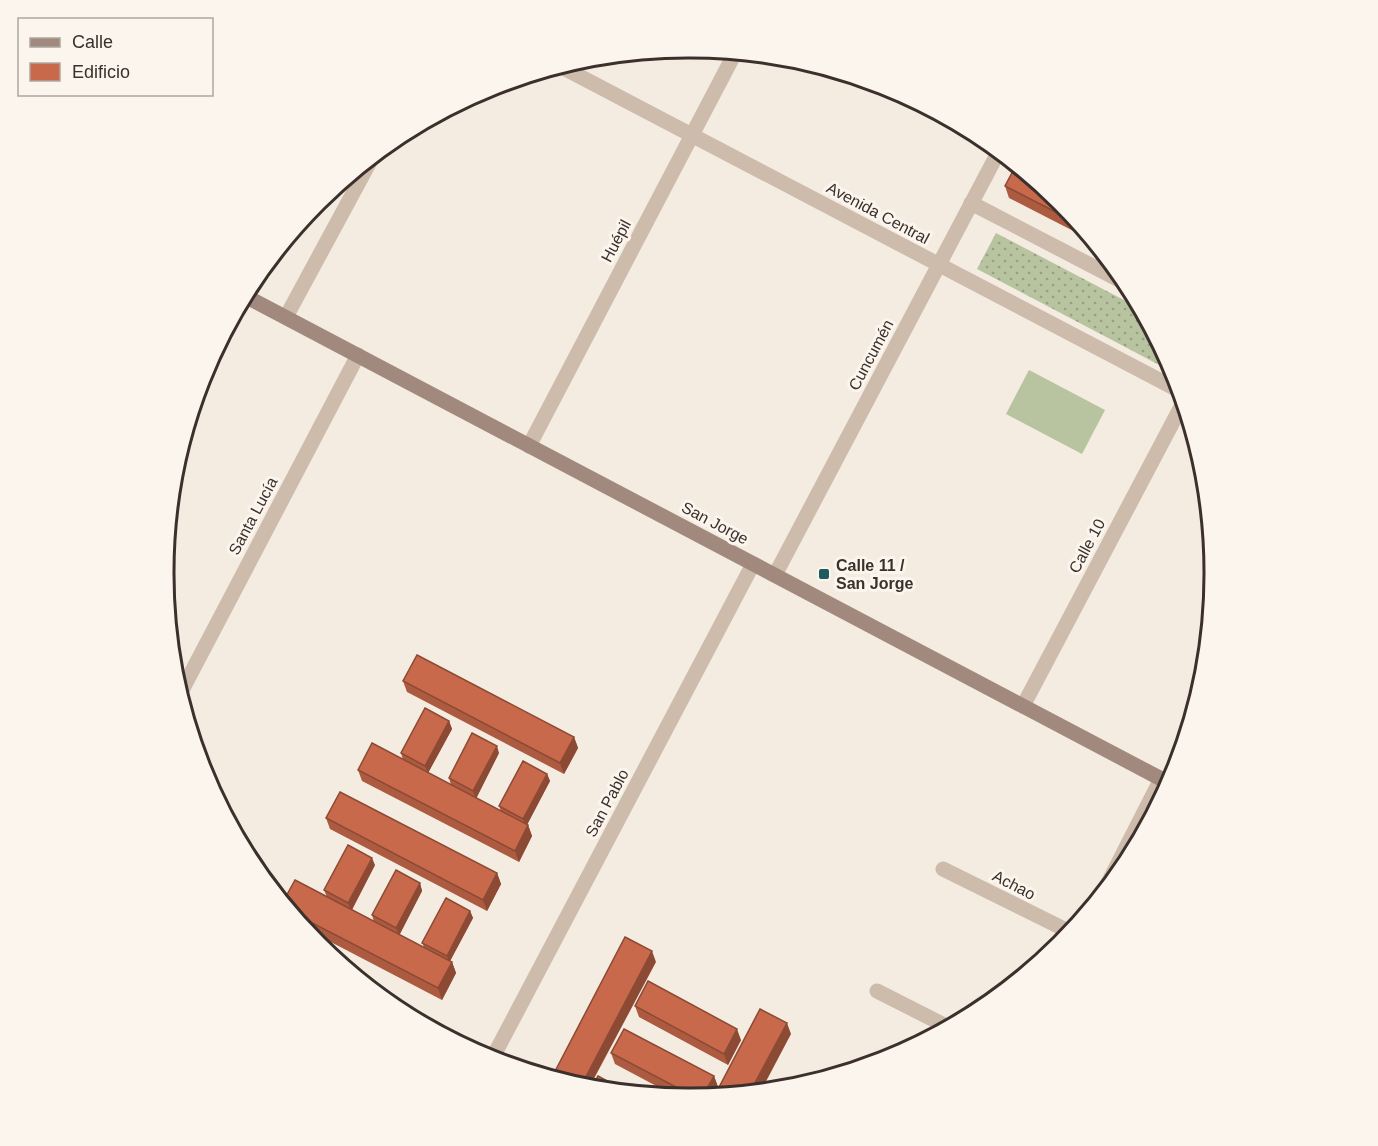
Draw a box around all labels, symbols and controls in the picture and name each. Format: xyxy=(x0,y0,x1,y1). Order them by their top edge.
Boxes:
legend xyxy=(18,18,213,96)
text: Calle xyxy=(72,32,113,52)
text: Edificio xyxy=(72,62,130,82)
street label: Avenida Central xyxy=(824,179,932,247)
street label: Huépil xyxy=(598,217,634,265)
street label: Cuncumén xyxy=(845,317,897,393)
street label: Santa Lucía xyxy=(225,474,281,558)
street label: San Jorge xyxy=(679,498,751,548)
street label: Calle 10 xyxy=(1066,516,1108,576)
place label: Calle 11 / San Jorge xyxy=(836,557,913,592)
marker: Calle 11 / San Jorge xyxy=(817,567,831,581)
street label: San Pablo xyxy=(582,766,632,840)
street label: Achao xyxy=(990,867,1038,903)

